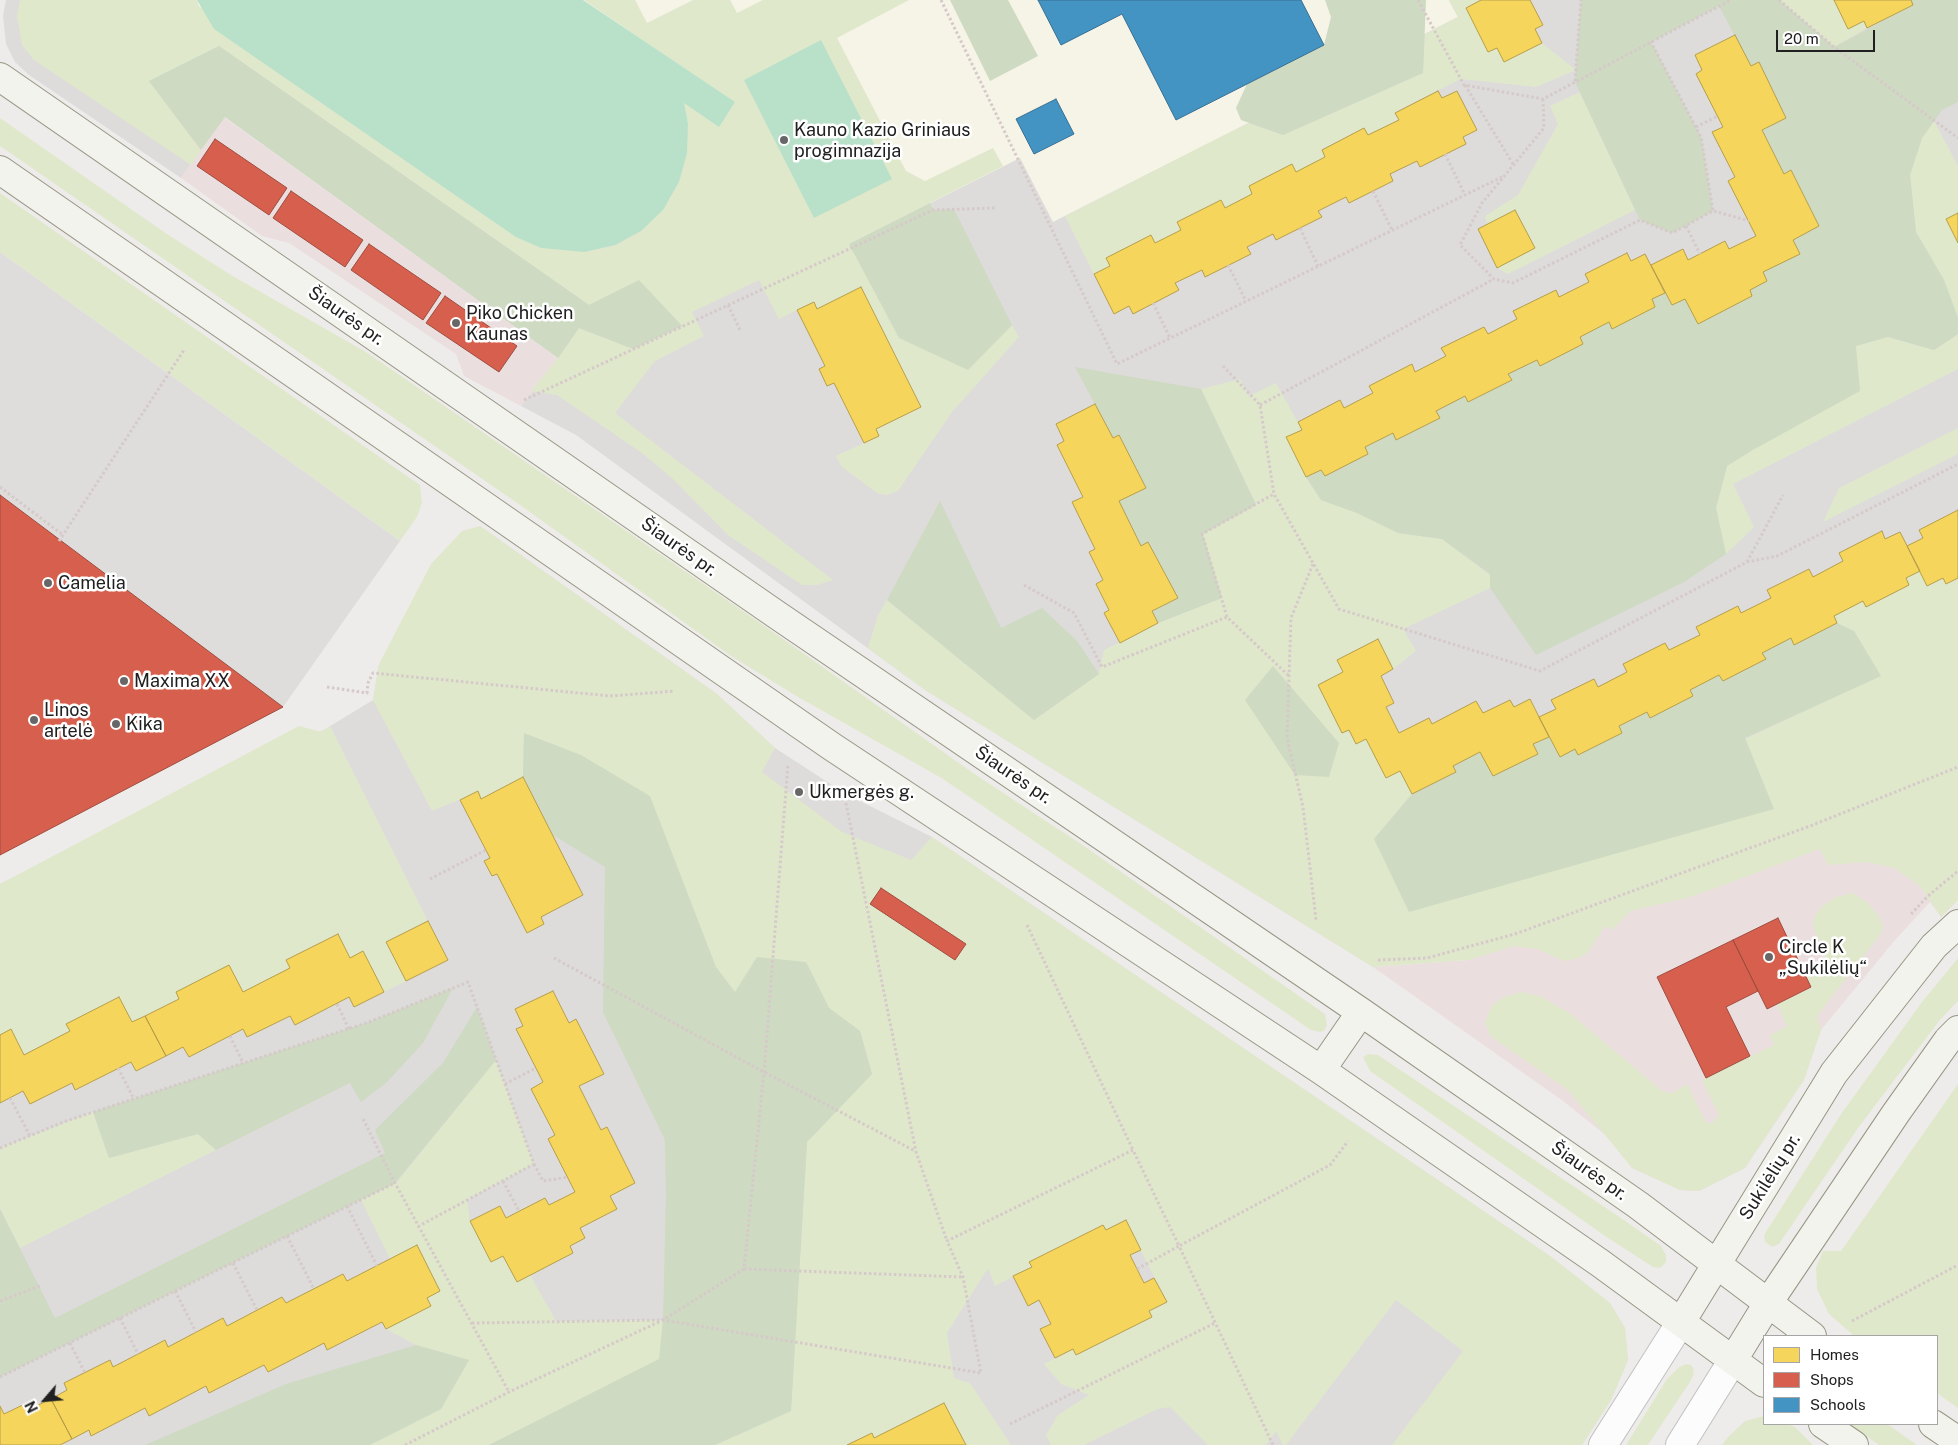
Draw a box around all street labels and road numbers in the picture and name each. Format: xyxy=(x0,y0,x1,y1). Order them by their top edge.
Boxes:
street label: Šiaurės pr. xyxy=(304,282,388,350)
street label: Šiaurės pr. xyxy=(637,513,721,581)
street label: Šiaurės pr. xyxy=(970,741,1056,809)
street label: Sukilėlių pr. xyxy=(1735,1130,1805,1224)
street label: Šiaurės pr. xyxy=(1547,1137,1631,1205)

